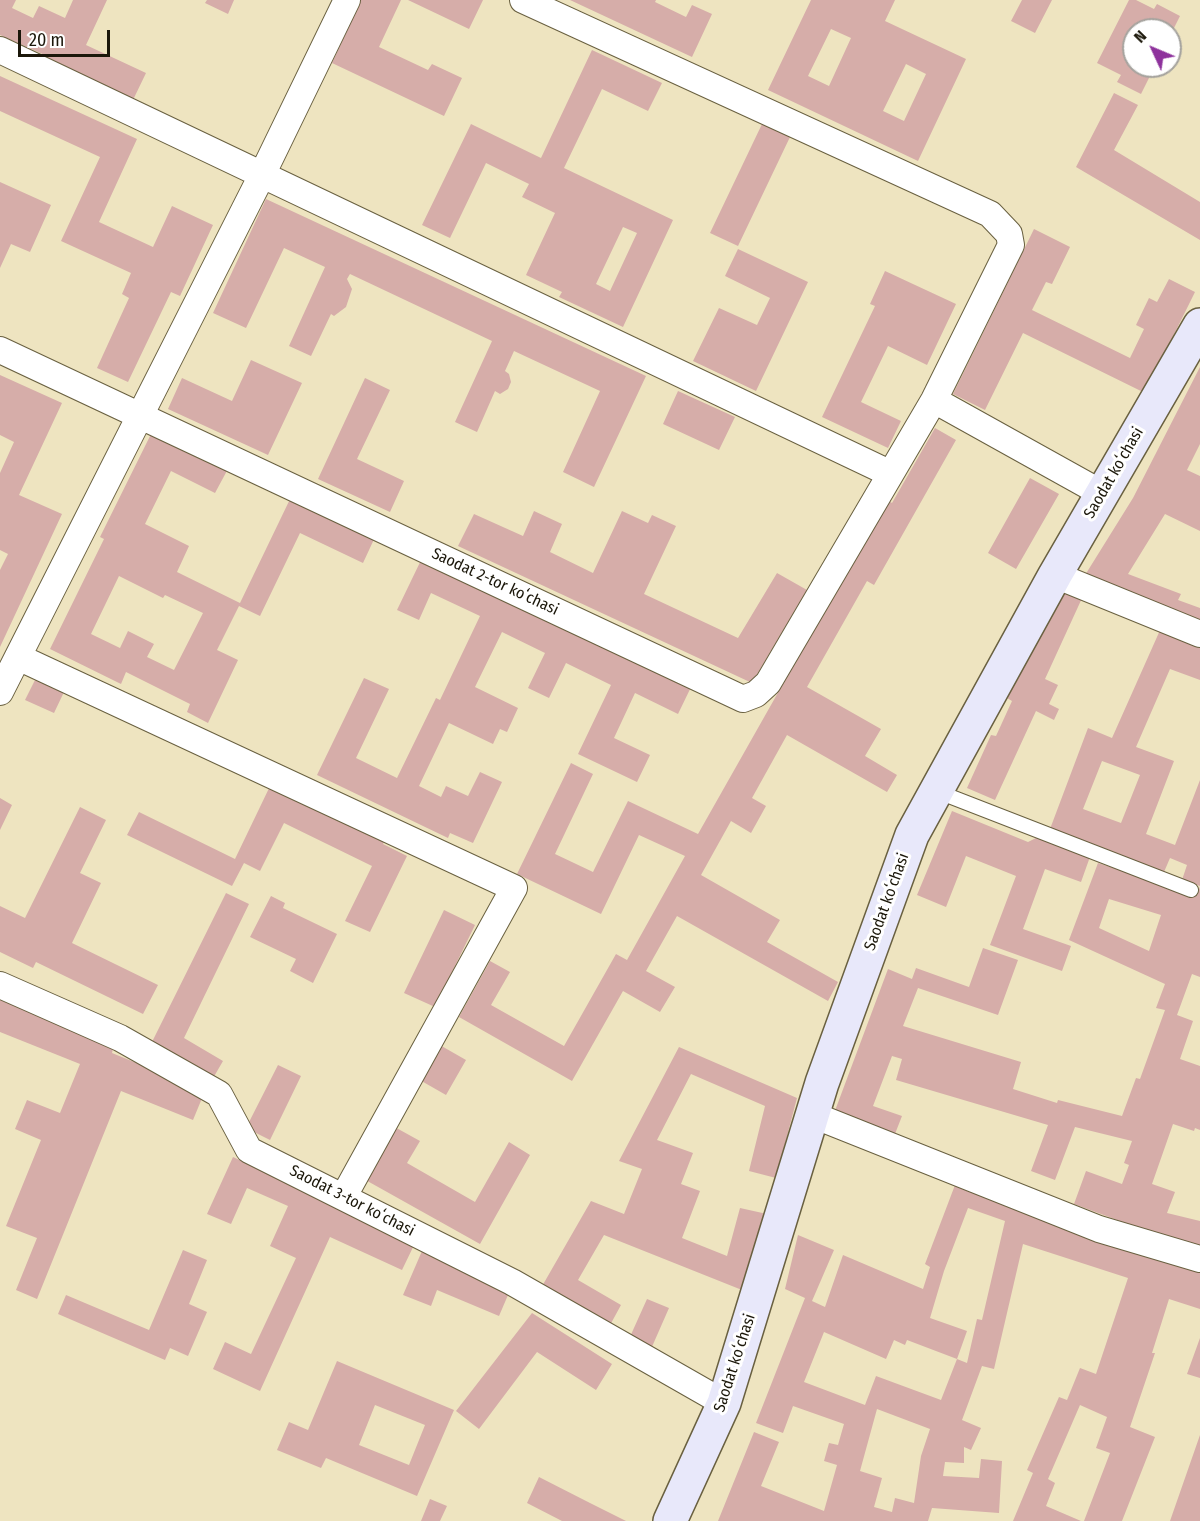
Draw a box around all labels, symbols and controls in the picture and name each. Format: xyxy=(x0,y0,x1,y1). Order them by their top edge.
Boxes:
scale bar xyxy=(21,18,112,56)
north arrow xyxy=(1122,18,1182,78)
text: N xyxy=(1130,26,1150,47)
text: 20 m xyxy=(29,29,64,51)
street label: Saodat koʻchasi xyxy=(1080,424,1148,522)
street label: Saodat 2-tor koʻchasi xyxy=(429,544,561,620)
street label: Saodat koʻchasi xyxy=(861,851,913,953)
street label: Saodat 3-tor koʻchasi xyxy=(286,1161,418,1241)
street label: Saodat koʻchasi xyxy=(710,1311,760,1415)

